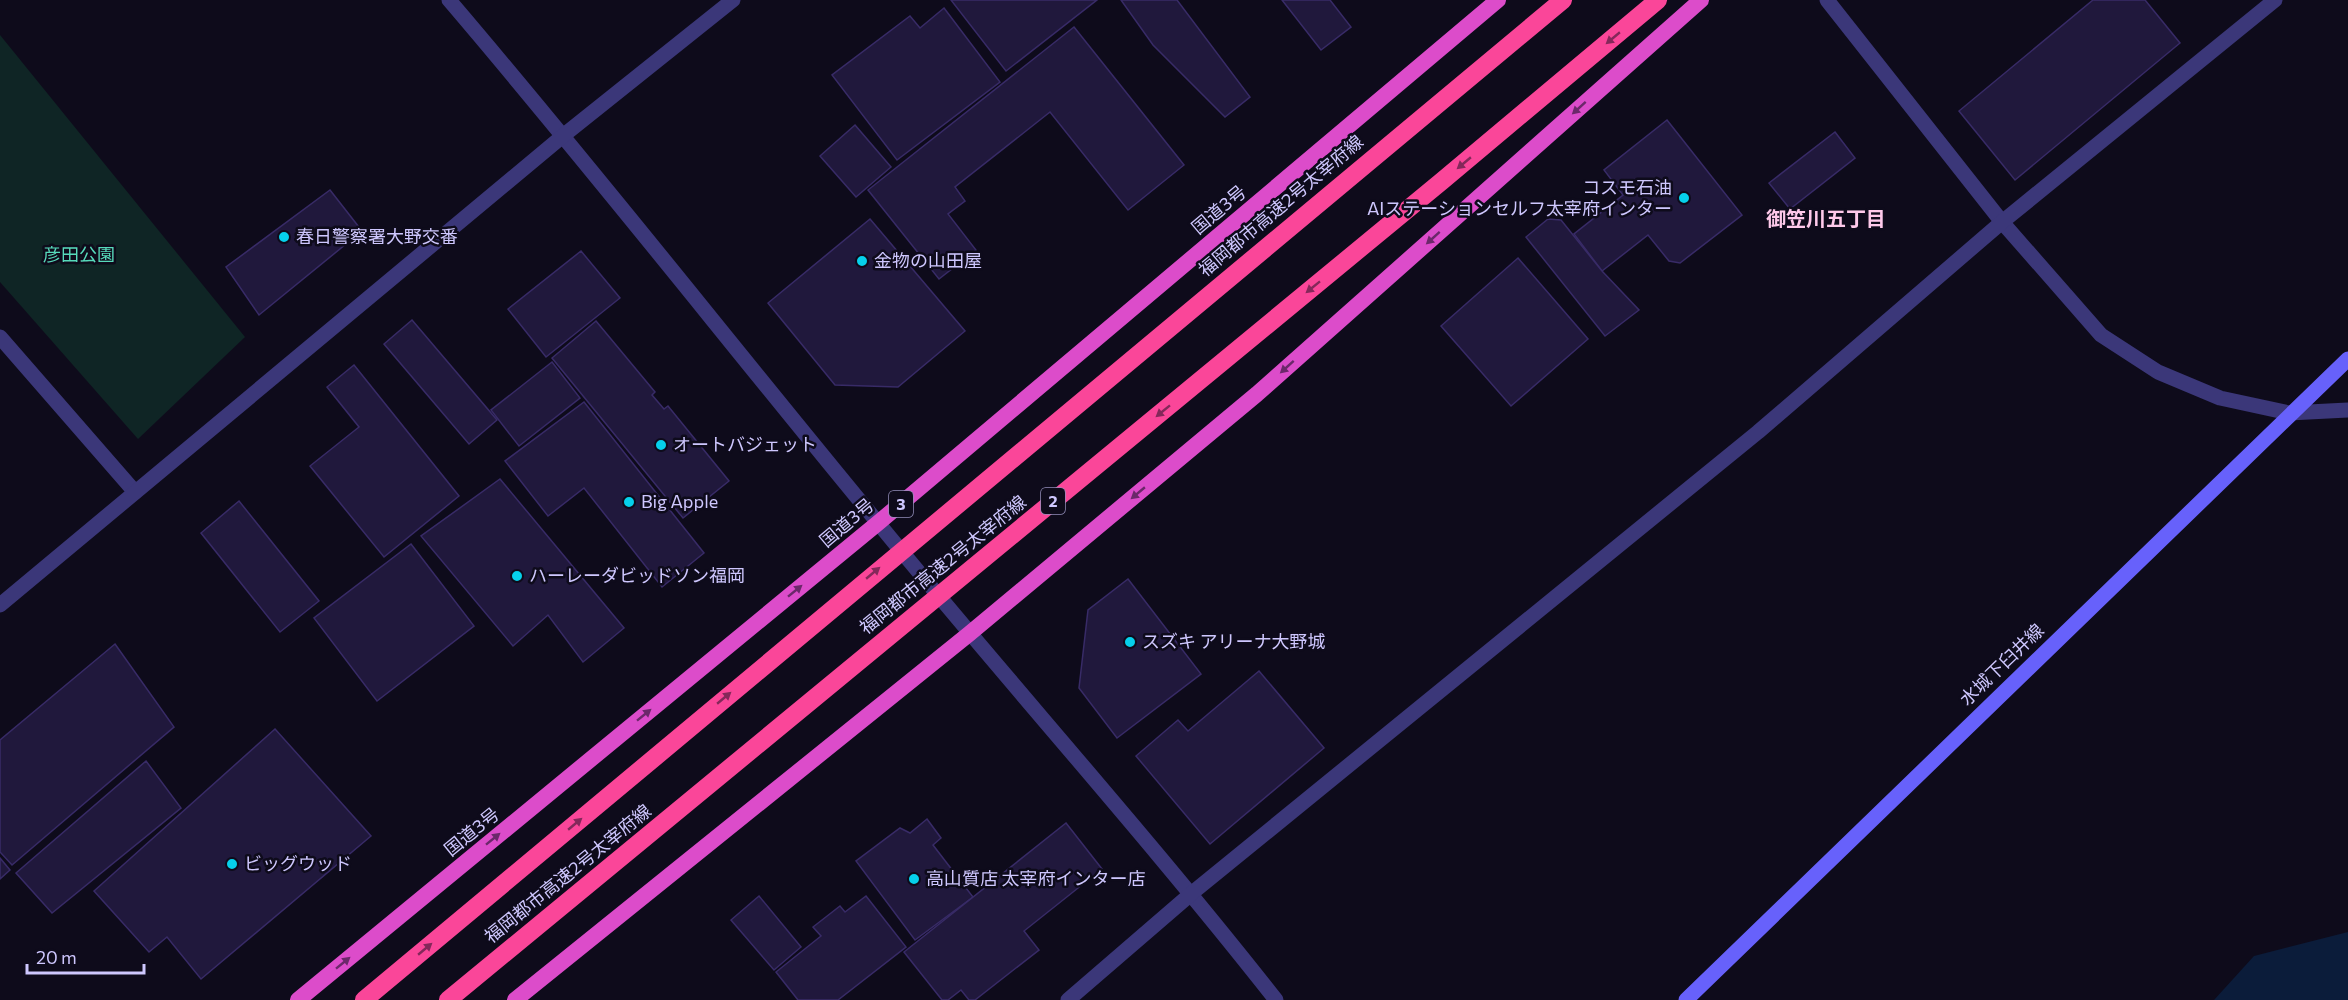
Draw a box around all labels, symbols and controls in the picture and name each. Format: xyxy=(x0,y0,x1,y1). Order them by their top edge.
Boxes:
one-way arrow xyxy=(1605,31,1621,44)
one-way arrow xyxy=(1571,102,1586,115)
street label: 福岡都市高速2号太宰府線 xyxy=(1194,130,1367,281)
one-way arrow xyxy=(1456,157,1472,170)
place label: コスモ石油 AIステーションセルフ太宰府インター xyxy=(1367,176,1672,219)
street label: 国道3号 xyxy=(1187,180,1250,238)
marker: コスモ石油 AIステーションセルフ太宰府インター xyxy=(1677,191,1691,205)
district label: 御笠川五丁目 xyxy=(1766,206,1886,230)
place label: 春日警察署大野交番 xyxy=(296,225,458,247)
marker: 春日警察署大野交番 xyxy=(277,230,291,244)
one-way arrow xyxy=(1426,231,1441,244)
park label: 彦田公園 xyxy=(43,243,115,265)
place label: 金物の山田屋 xyxy=(874,249,982,271)
marker: 金物の山田屋 xyxy=(855,254,869,268)
one-way arrow xyxy=(1305,281,1321,294)
one-way arrow xyxy=(1280,360,1295,373)
one-way arrow xyxy=(1155,405,1171,418)
place label: オートバジェット xyxy=(673,433,817,455)
marker: オートバジェット xyxy=(654,438,668,452)
one-way arrow xyxy=(1131,486,1146,499)
road number: 2 xyxy=(1041,488,1065,514)
place label: Big Apple xyxy=(641,490,718,512)
street label: 福岡都市高速2号太宰府線 xyxy=(855,490,1030,638)
road number: 3 xyxy=(889,491,913,517)
street label: 国道3号 xyxy=(815,493,878,551)
marker: Big Apple xyxy=(622,495,636,509)
place label: ハーレーダビッドソン福岡 xyxy=(529,564,745,586)
one-way arrow xyxy=(866,567,881,580)
marker: ハーレーダビッドソン福岡 xyxy=(510,569,524,583)
one-way arrow xyxy=(787,586,802,598)
street label: 水城下臼井線 xyxy=(1955,619,2048,710)
place label: スズキ アリーナ大野城 xyxy=(1142,630,1325,652)
marker: スズキ アリーナ大野城 xyxy=(1123,635,1137,649)
one-way arrow xyxy=(716,692,732,705)
one-way arrow xyxy=(636,709,651,722)
street label: 福岡都市高速2号太宰府線 xyxy=(480,799,655,947)
street label: 国道3号 xyxy=(439,802,503,860)
one-way arrow xyxy=(567,817,583,830)
one-way arrow xyxy=(485,833,500,846)
place label: ビッグウッド xyxy=(244,852,352,874)
marker: ビッグウッド xyxy=(225,857,239,871)
place label: 高山質店 太宰府インター店 xyxy=(926,867,1145,889)
marker: 高山質店 太宰府インター店 xyxy=(907,872,921,886)
scale bar xyxy=(27,937,144,975)
one-way arrow xyxy=(417,943,432,956)
text: 20 m xyxy=(36,946,77,968)
one-way arrow xyxy=(335,957,350,970)

